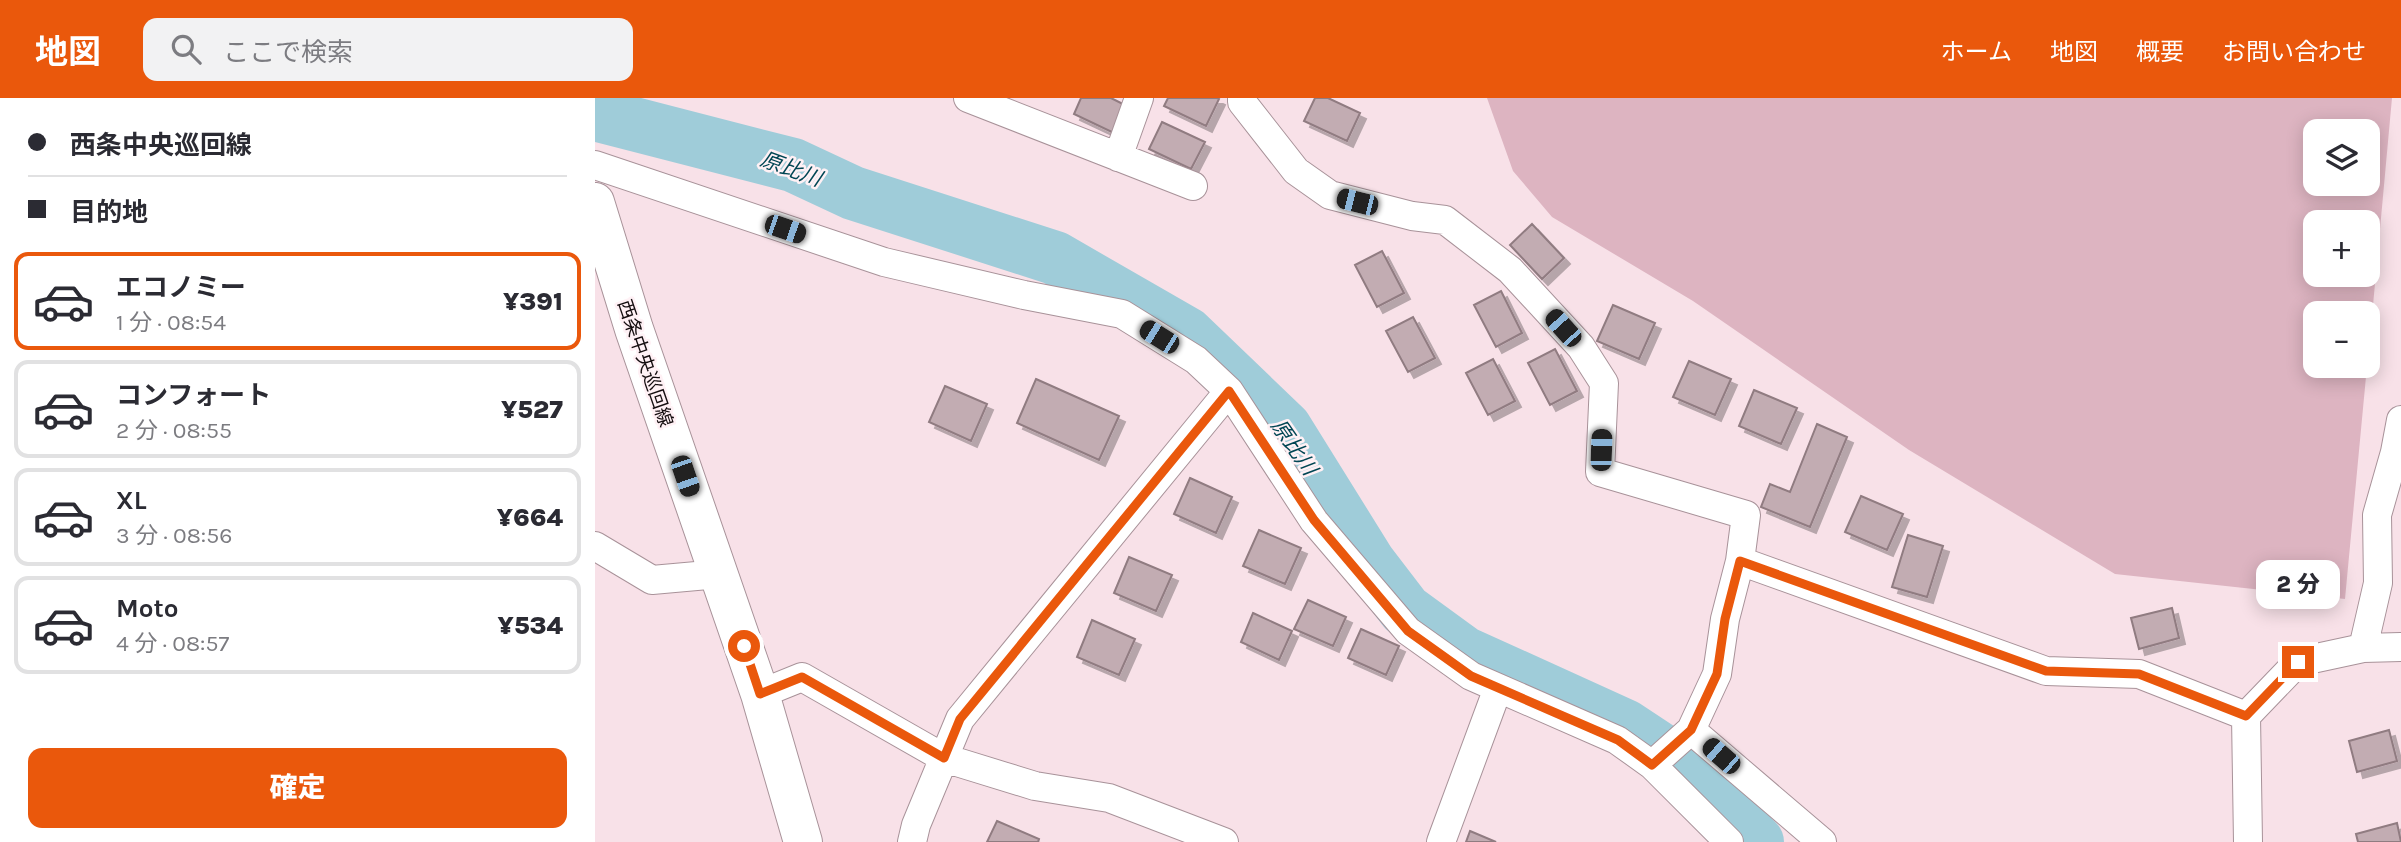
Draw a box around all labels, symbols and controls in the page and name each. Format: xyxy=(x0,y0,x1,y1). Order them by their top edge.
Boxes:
search box xyxy=(143,18,633,81)
icon: search xyxy=(167,30,205,68)
text: 地図 xyxy=(35,33,101,71)
text: ここで検索 xyxy=(223,37,353,68)
text: ホーム xyxy=(1941,38,2012,66)
text: 地図 xyxy=(2050,38,2098,66)
text: 概要 xyxy=(2136,38,2184,66)
text: お問い合わせ xyxy=(2222,38,2366,66)
map controls xyxy=(2303,119,2380,378)
button: layers xyxy=(2303,119,2380,196)
text: 西条中央巡回線 xyxy=(70,130,252,161)
water label: 原比川 xyxy=(757,147,827,192)
car xyxy=(1335,187,1380,217)
text: 目的地 xyxy=(70,197,148,228)
button: + xyxy=(2303,210,2380,287)
car xyxy=(762,212,809,246)
icon: car xyxy=(32,270,95,333)
text: エコノミー xyxy=(116,272,246,303)
text: ¥391 xyxy=(503,286,563,317)
street label: 西条中央巡回線 xyxy=(613,297,677,430)
button: − xyxy=(2303,301,2380,378)
car xyxy=(1542,305,1585,351)
text: 1 分 · 08:54 xyxy=(116,309,226,336)
car xyxy=(1136,317,1183,357)
icon: car xyxy=(32,378,95,441)
text: コンフォート xyxy=(116,380,271,411)
text: ¥527 xyxy=(501,394,563,425)
water label: 原比川 xyxy=(1266,414,1323,481)
text: 2 分 · 08:55 xyxy=(116,417,232,444)
car xyxy=(1590,429,1613,471)
car xyxy=(669,453,702,499)
text: XL xyxy=(116,485,147,516)
icon: car xyxy=(32,486,95,549)
text: ¥664 xyxy=(497,502,563,533)
text: 3 分 · 08:56 xyxy=(116,522,232,549)
callout: 2 分 xyxy=(2256,560,2340,610)
text: 2 分 xyxy=(2276,571,2320,598)
text: Moto xyxy=(116,593,178,624)
icon: car xyxy=(32,594,95,657)
text: ¥534 xyxy=(498,610,563,641)
text: 4 分 · 08:57 xyxy=(116,630,229,657)
route start xyxy=(728,630,760,662)
route end xyxy=(2282,646,2314,678)
car xyxy=(1699,734,1744,778)
button: 確定 xyxy=(28,748,567,828)

